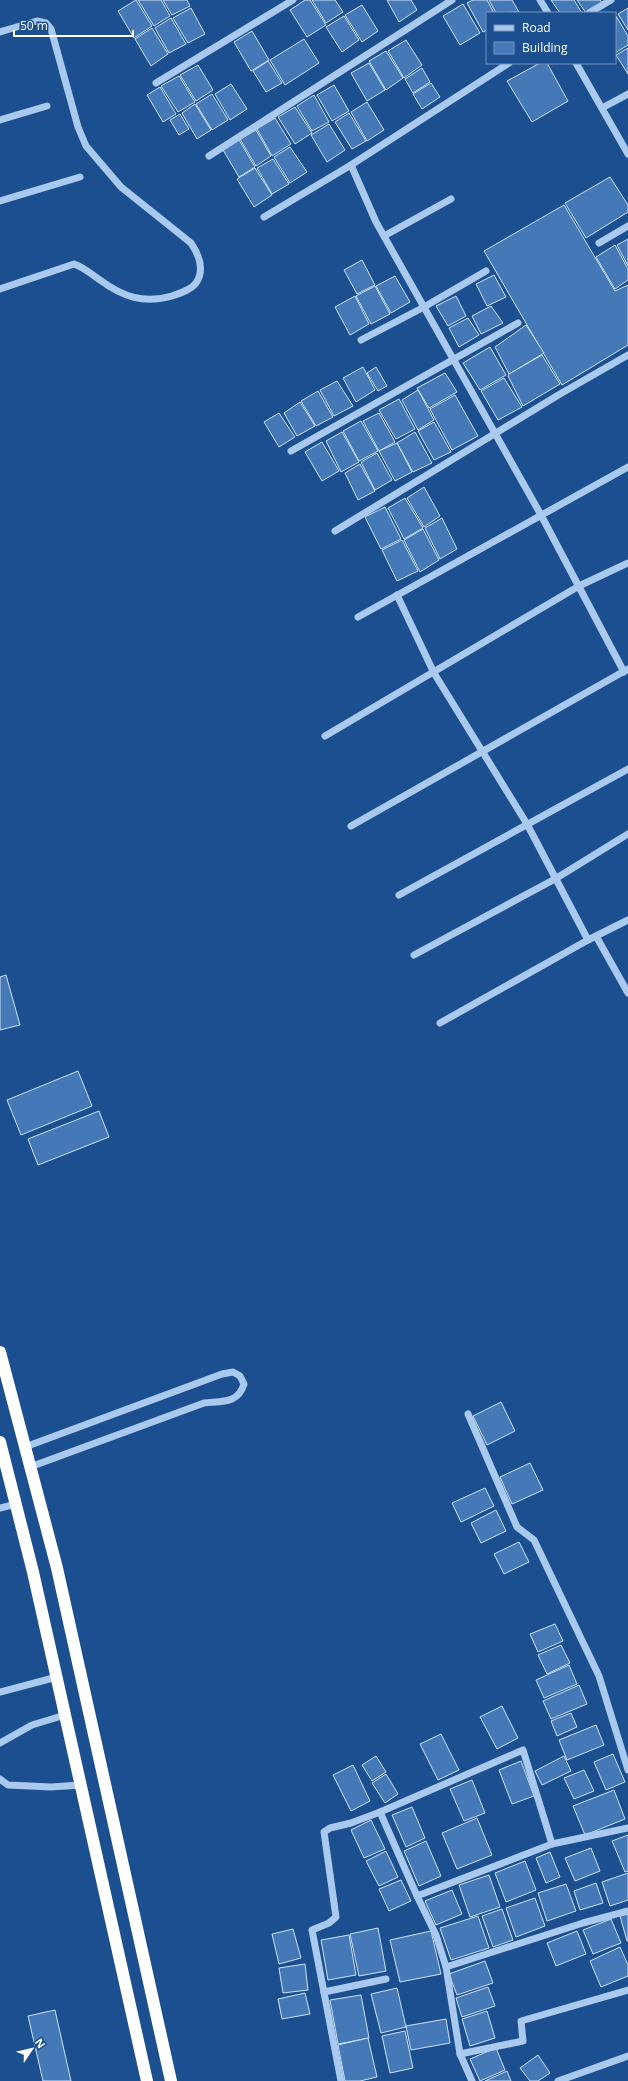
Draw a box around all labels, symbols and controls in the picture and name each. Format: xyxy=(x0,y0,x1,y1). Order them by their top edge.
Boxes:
scale bar xyxy=(14,12,133,38)
legend xyxy=(486,12,616,64)
text: 50 m xyxy=(20,17,48,34)
text: Road xyxy=(522,19,551,36)
text: Building xyxy=(522,39,568,56)
north arrow xyxy=(12,2029,52,2069)
text: N xyxy=(32,2035,49,2051)

